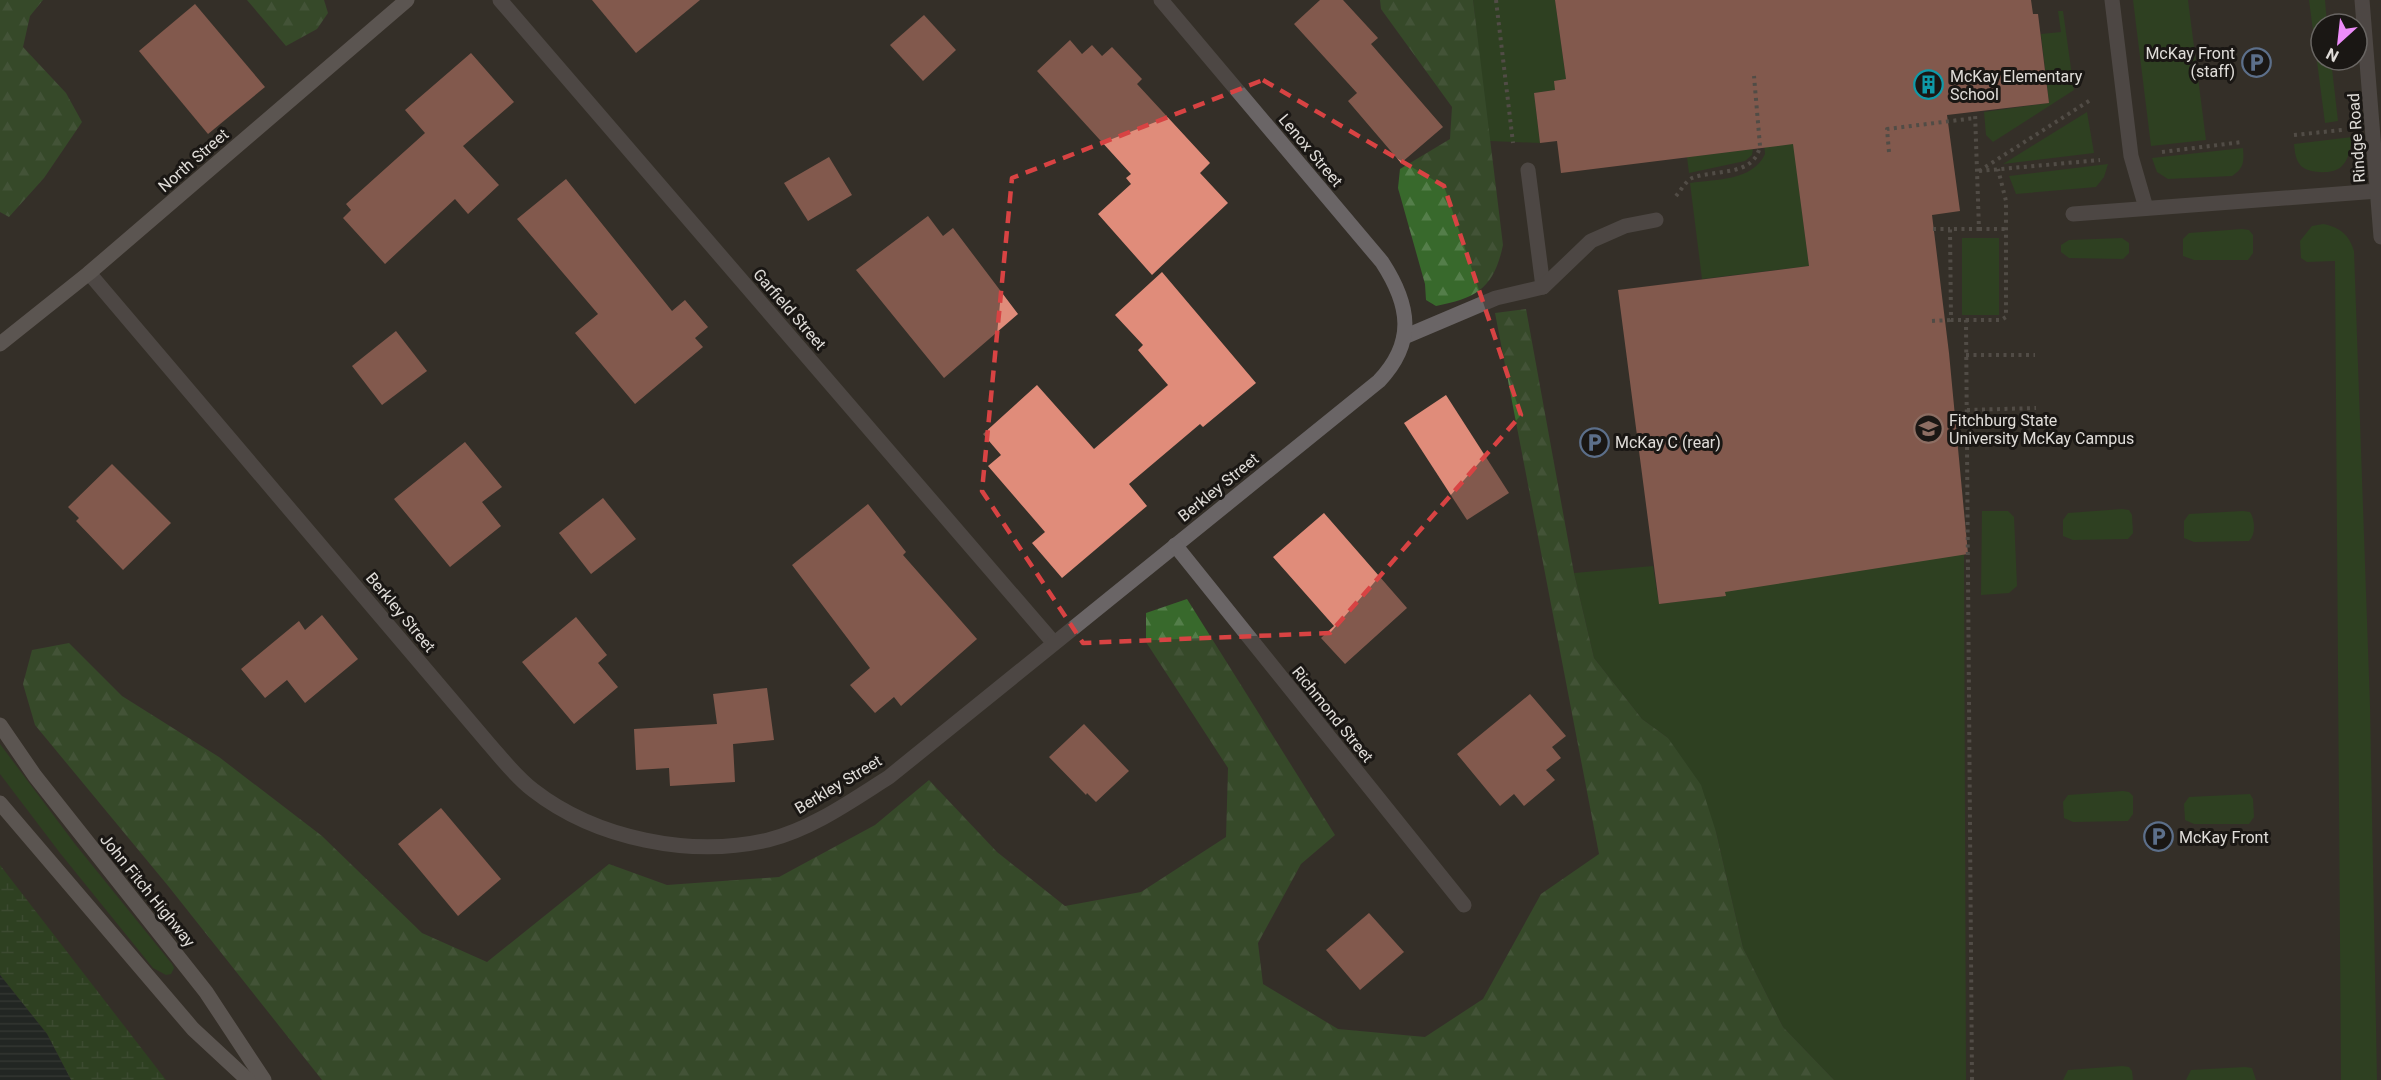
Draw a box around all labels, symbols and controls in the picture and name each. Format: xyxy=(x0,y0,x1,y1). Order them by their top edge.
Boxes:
north arrow xyxy=(2309,12,2369,72)
place label: McKay Front (staff) xyxy=(2145,44,2235,81)
text: N xyxy=(2323,44,2342,66)
parking icon: McKay Front (staff) xyxy=(2240,46,2272,78)
place label: McKay Elementary School xyxy=(1950,67,2083,104)
building icon: McKay Elementary School xyxy=(1913,69,1945,101)
street label: Rindge Road xyxy=(2344,93,2369,183)
street label: Lenox Street xyxy=(1275,110,1347,191)
street label: North Street xyxy=(154,125,232,196)
street label: Garfield Street xyxy=(749,265,830,354)
place label: Fitchburg State University McKay Campus xyxy=(1949,411,2134,448)
school or university icon: Fitchburg State University McKay Campus xyxy=(1912,413,1944,445)
parking icon: McKay C (rear) xyxy=(1578,426,1610,458)
place label: McKay C (rear) xyxy=(1615,433,1721,452)
street label: Berkley Street xyxy=(1174,449,1262,526)
street label: Berkley Street xyxy=(362,569,439,656)
street label: Richmond Street xyxy=(1288,662,1377,766)
street label: Berkley Street xyxy=(791,751,885,818)
parking icon: McKay Front xyxy=(2142,821,2174,853)
place label: McKay Front xyxy=(2179,828,2269,847)
street label: John Fitch Highway xyxy=(96,830,199,951)

